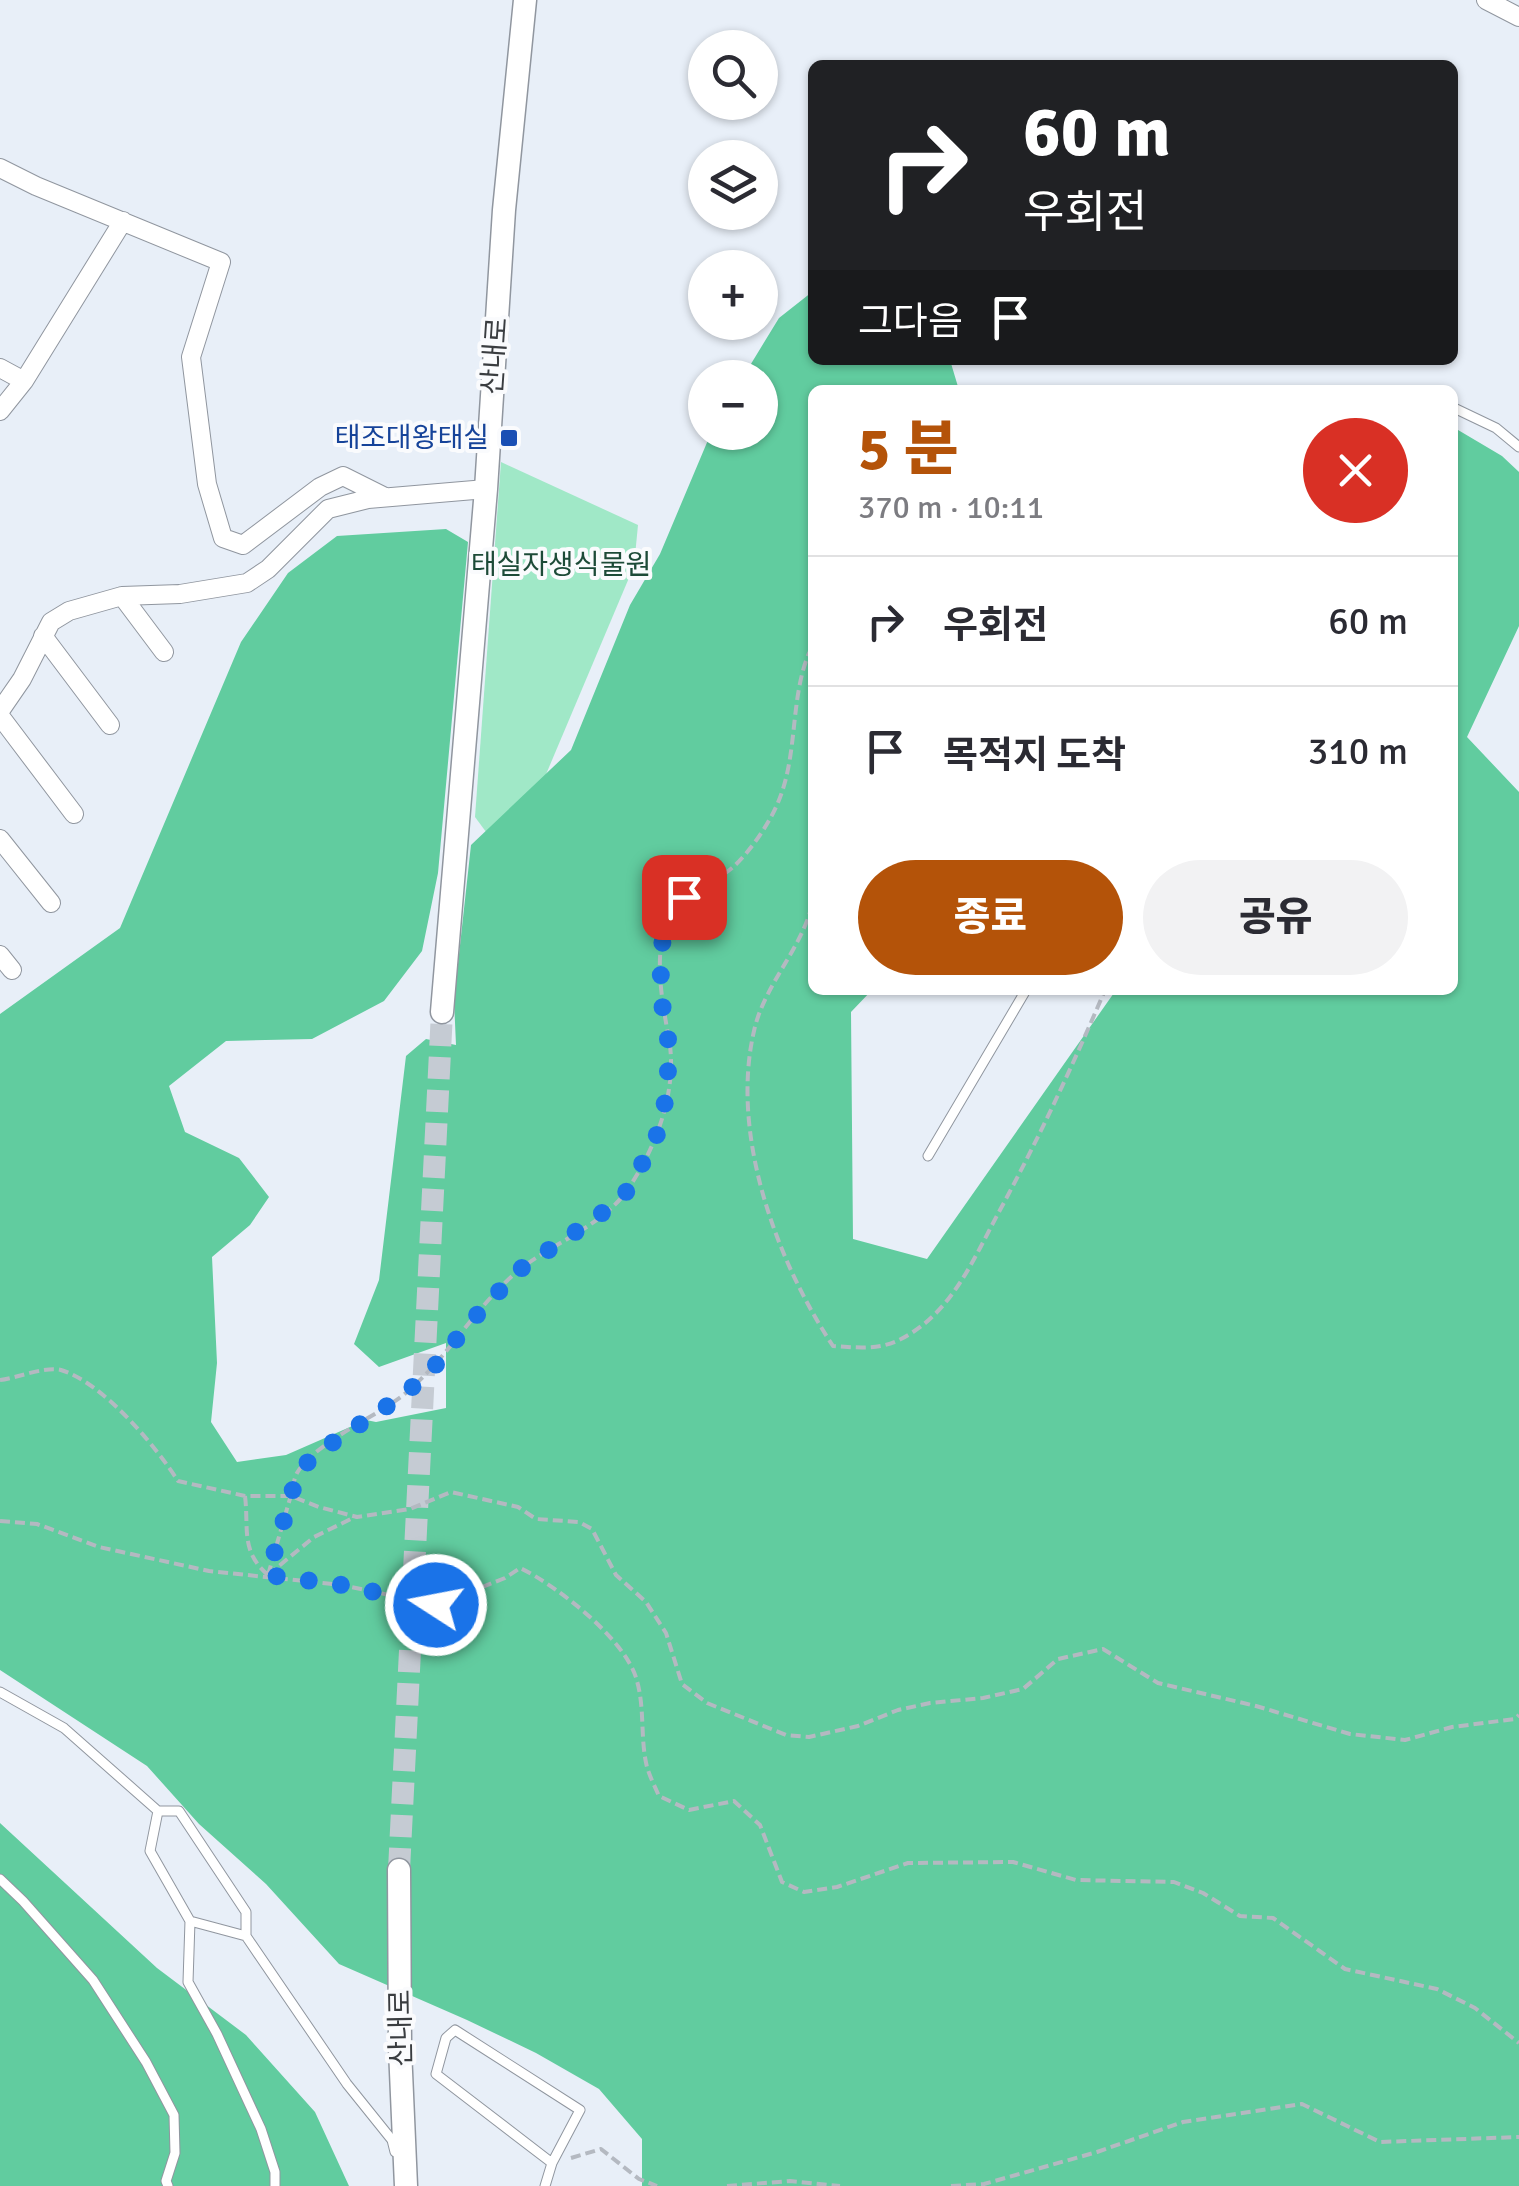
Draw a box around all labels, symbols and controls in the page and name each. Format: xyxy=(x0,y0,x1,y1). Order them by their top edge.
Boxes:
map controls xyxy=(688,30,778,450)
button: search xyxy=(688,30,778,120)
text: 60 m xyxy=(1023,89,1171,175)
icon: right xyxy=(858,100,988,230)
button: layers xyxy=(688,140,778,230)
text: 우회전 xyxy=(1023,185,1147,240)
button: + xyxy=(688,250,778,340)
icon: arrive xyxy=(983,290,1038,345)
text: 그다음 xyxy=(858,298,963,345)
street label: 산내로 xyxy=(475,316,515,396)
button: − xyxy=(688,360,778,450)
text: 5 분 xyxy=(858,413,959,487)
button: close xyxy=(1303,418,1408,523)
place label: 태조대왕태실 xyxy=(334,421,489,455)
marker: 태조대왕태실 xyxy=(498,427,520,449)
text: 370 m · 10:11 xyxy=(858,488,1044,527)
park label: 태실자생식물원 xyxy=(471,548,651,582)
icon: right xyxy=(858,594,913,649)
text: 60 m xyxy=(1328,598,1408,645)
text: 우회전 xyxy=(943,602,1048,649)
icon: arrive xyxy=(858,724,913,779)
text: 310 m xyxy=(1308,728,1408,775)
text: 목적지 도착 xyxy=(943,732,1126,779)
pin xyxy=(642,855,727,940)
button: 종료 xyxy=(858,860,1123,975)
button: 공유 xyxy=(1143,860,1408,975)
icon: arrive xyxy=(657,870,712,925)
position arrow xyxy=(384,1553,488,1657)
street label: 산내로 xyxy=(383,1989,419,2067)

